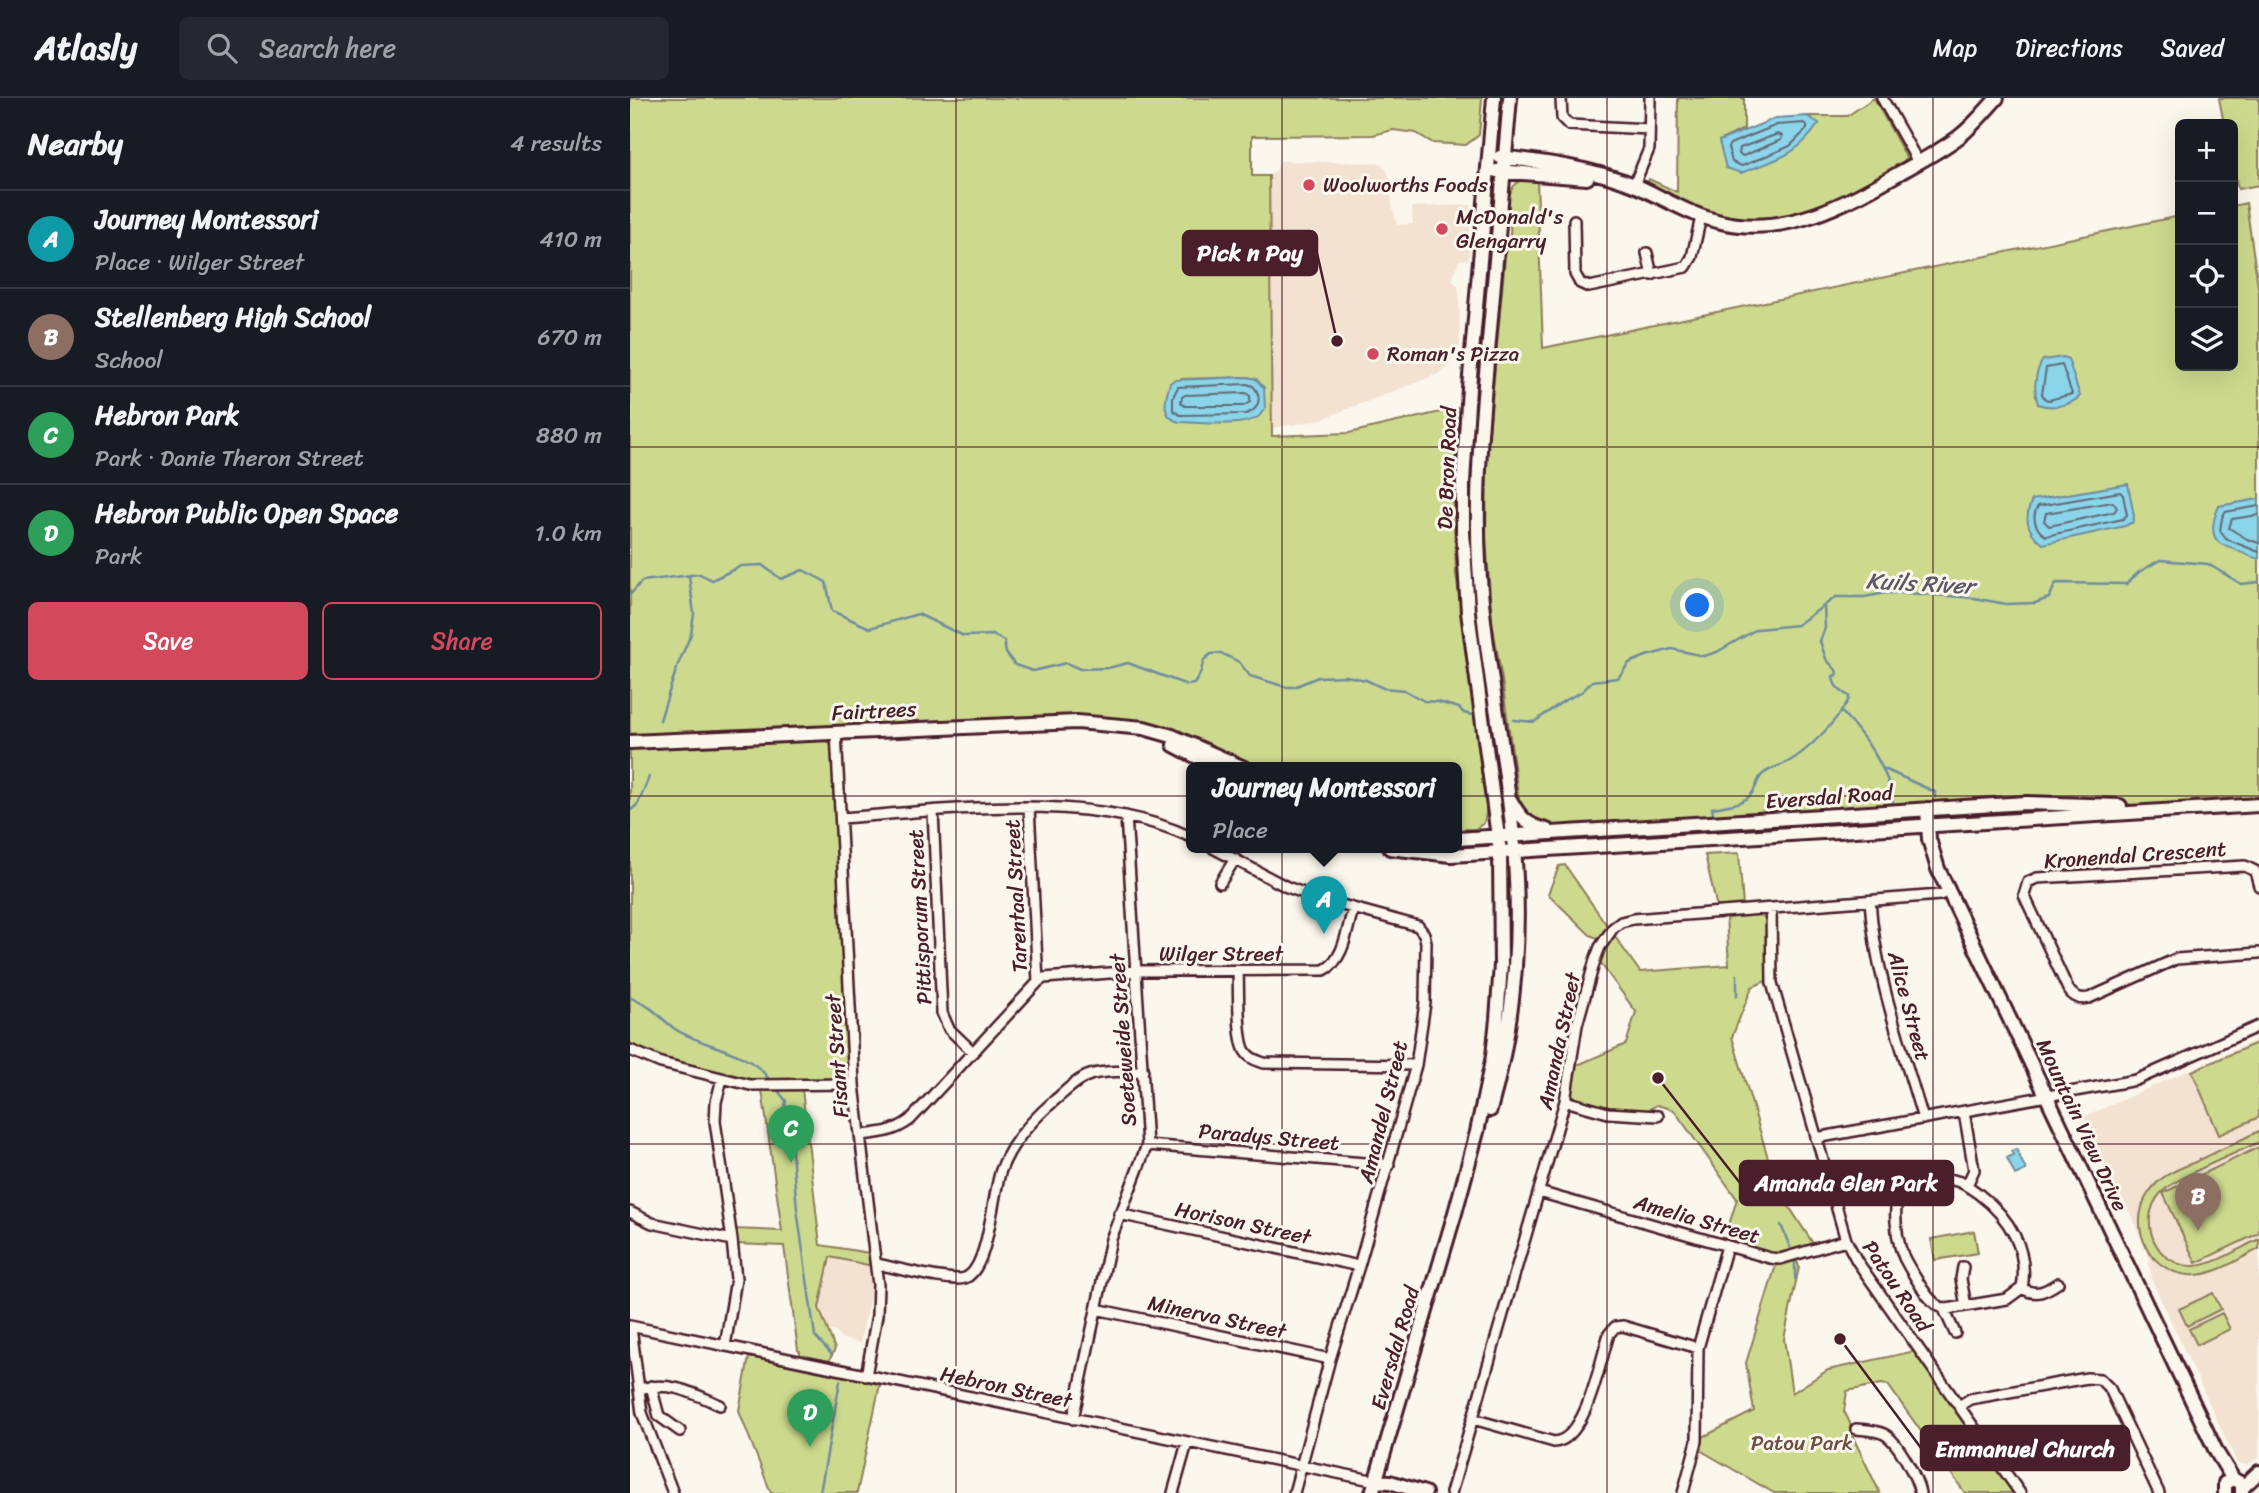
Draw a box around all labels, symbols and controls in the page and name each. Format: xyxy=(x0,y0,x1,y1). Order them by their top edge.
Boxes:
search box xyxy=(179,17,669,80)
text: Atlasly xyxy=(35,19,137,77)
text: Search here xyxy=(259,25,396,71)
text: Map xyxy=(1933,27,1977,69)
text: Directions xyxy=(2015,27,2123,69)
text: Saved xyxy=(2161,27,2224,69)
icon: search xyxy=(203,29,241,67)
text: Nearby xyxy=(28,117,123,171)
map controls xyxy=(2175,119,2238,371)
button: + xyxy=(2175,119,2238,182)
text: 4 results xyxy=(510,123,602,164)
place label: Woolworths Foods xyxy=(1323,166,1488,204)
marker: Woolworths Foods xyxy=(1301,177,1317,193)
button: − xyxy=(2175,182,2238,245)
text: Journey Montessori xyxy=(95,196,318,242)
place label: McDonald's Glengarry xyxy=(1456,198,1564,260)
text: A xyxy=(43,219,59,260)
text: 410 m xyxy=(540,219,602,260)
marker: McDonald's Glengarry xyxy=(1434,221,1450,237)
callout: Pick n Pay xyxy=(1183,231,1317,275)
text: Pick n Pay xyxy=(1197,233,1304,274)
text: Place · Wilger Street xyxy=(95,242,304,283)
button: locate xyxy=(2175,245,2238,308)
text: Stellenberg High School xyxy=(95,294,371,340)
button: layers xyxy=(2175,308,2238,371)
text: B xyxy=(44,317,58,358)
text: 670 m xyxy=(538,317,602,358)
place label: Roman's Pizza xyxy=(1387,335,1520,373)
text: School xyxy=(95,340,163,381)
marker: Roman's Pizza xyxy=(1365,346,1381,362)
text: Hebron Park xyxy=(95,392,239,438)
street label: De Bron Road xyxy=(1426,404,1468,530)
text: C xyxy=(44,415,58,456)
text: 880 m xyxy=(536,415,602,456)
text: Park · Danie Theron Street xyxy=(95,438,364,479)
text: Hebron Public Open Space xyxy=(95,490,398,536)
text: D xyxy=(44,513,58,554)
text: 1.0 km xyxy=(535,513,602,554)
text: Park xyxy=(95,536,142,577)
water label: Kuils River xyxy=(1865,560,1980,607)
your location xyxy=(1680,588,1714,622)
button: Save xyxy=(28,602,308,680)
button: Share xyxy=(322,602,602,680)
street label: Fairtrees xyxy=(831,690,918,732)
popup xyxy=(1186,762,1462,853)
text: Journey Montessori xyxy=(1212,764,1436,810)
street label: Eversdal Road xyxy=(1764,773,1896,820)
text: Place xyxy=(1212,810,1268,851)
street label: Tarentaal Street xyxy=(993,819,1039,973)
street label: Pittisporum Street xyxy=(896,828,944,1006)
street label: Kronendal Crescent xyxy=(2043,830,2227,880)
pin: A xyxy=(1301,876,1347,934)
street label: Wilger Street xyxy=(1159,935,1284,973)
street label: Alice Street xyxy=(1876,946,1942,1065)
street label: Soeteweide Street xyxy=(1098,951,1148,1127)
street label: Amanda Street xyxy=(1526,967,1592,1114)
street label: Fisant Street xyxy=(814,991,860,1119)
street label: Mountain View Drive xyxy=(2025,1032,2139,1218)
street label: Amandel Street xyxy=(1347,1037,1419,1188)
pin: C xyxy=(768,1105,814,1163)
street label: Paradys Street xyxy=(1197,1112,1341,1162)
callout: Amanda Glen Park xyxy=(1740,1161,1953,1205)
text: Amanda Glen Park xyxy=(1753,1163,1938,1204)
pin: B xyxy=(2175,1173,2221,1231)
street label: Amelia Street xyxy=(1629,1183,1764,1255)
street label: Horison Street xyxy=(1172,1190,1316,1256)
street label: Patou Road xyxy=(1852,1232,1943,1342)
street label: Eversdal Road xyxy=(1359,1280,1431,1414)
street label: Minerva Street xyxy=(1144,1284,1291,1351)
street label: Hebron Street xyxy=(937,1355,1077,1420)
pin: D xyxy=(787,1389,833,1447)
park label: Patou Park xyxy=(1751,1424,1853,1462)
callout: Emmanuel Church xyxy=(1921,1426,2129,1470)
text: Emmanuel Church xyxy=(1935,1429,2115,1470)

